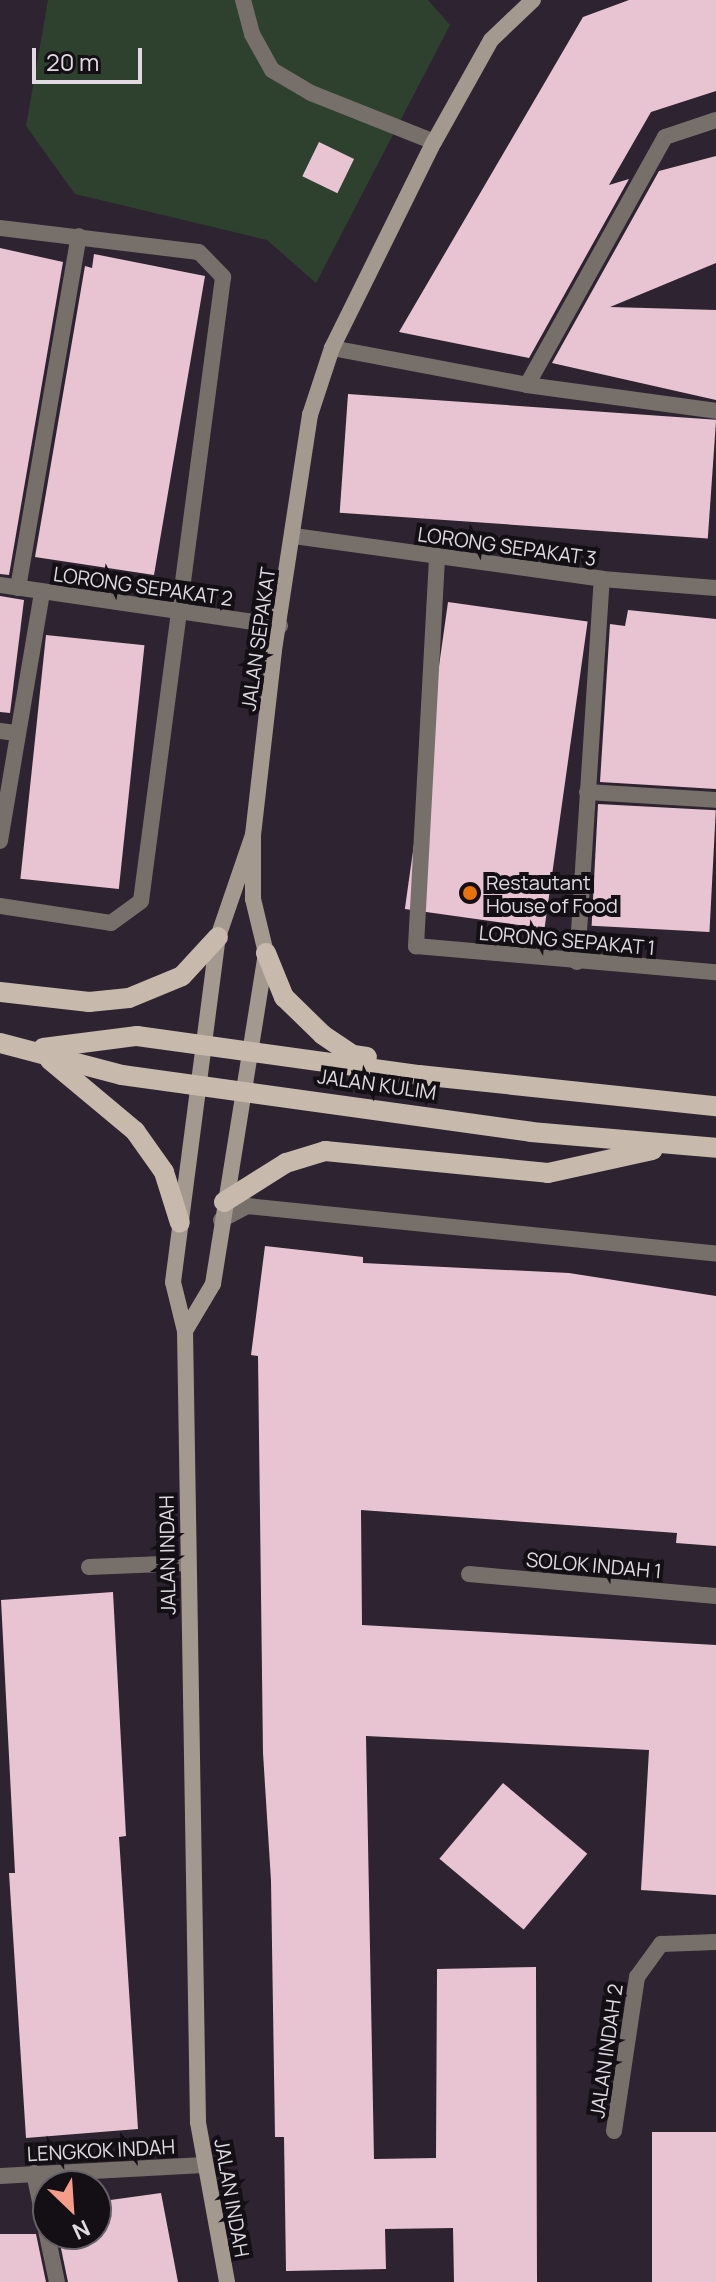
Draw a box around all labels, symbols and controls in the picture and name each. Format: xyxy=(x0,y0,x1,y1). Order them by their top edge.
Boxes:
scale bar xyxy=(36,32,146,82)
text: 20 m xyxy=(46,45,99,78)
street label: LORONG SEPAKAT 3 xyxy=(416,522,598,570)
street label: LORONG SEPAKAT 2 xyxy=(52,562,234,610)
street label: JALAN SEPAKAT xyxy=(236,566,280,712)
place label: Restautant House of Food xyxy=(486,870,618,917)
marker: Restautant House of Food xyxy=(461,884,479,902)
street label: LORONG SEPAKAT 1 xyxy=(477,920,657,960)
street label: JALAN KULIM xyxy=(316,1064,438,1104)
street label: JALAN INDAH xyxy=(154,1495,180,1615)
street label: SOLOK INDAH 1 xyxy=(525,1547,663,1583)
street label: JALAN INDAH 2 xyxy=(585,1982,627,2120)
street label: LENGKOK INDAH xyxy=(26,2134,176,2166)
street label: JALAN INDAH xyxy=(210,2137,254,2259)
north arrow xyxy=(32,2170,112,2250)
text: N xyxy=(68,2213,95,2247)

